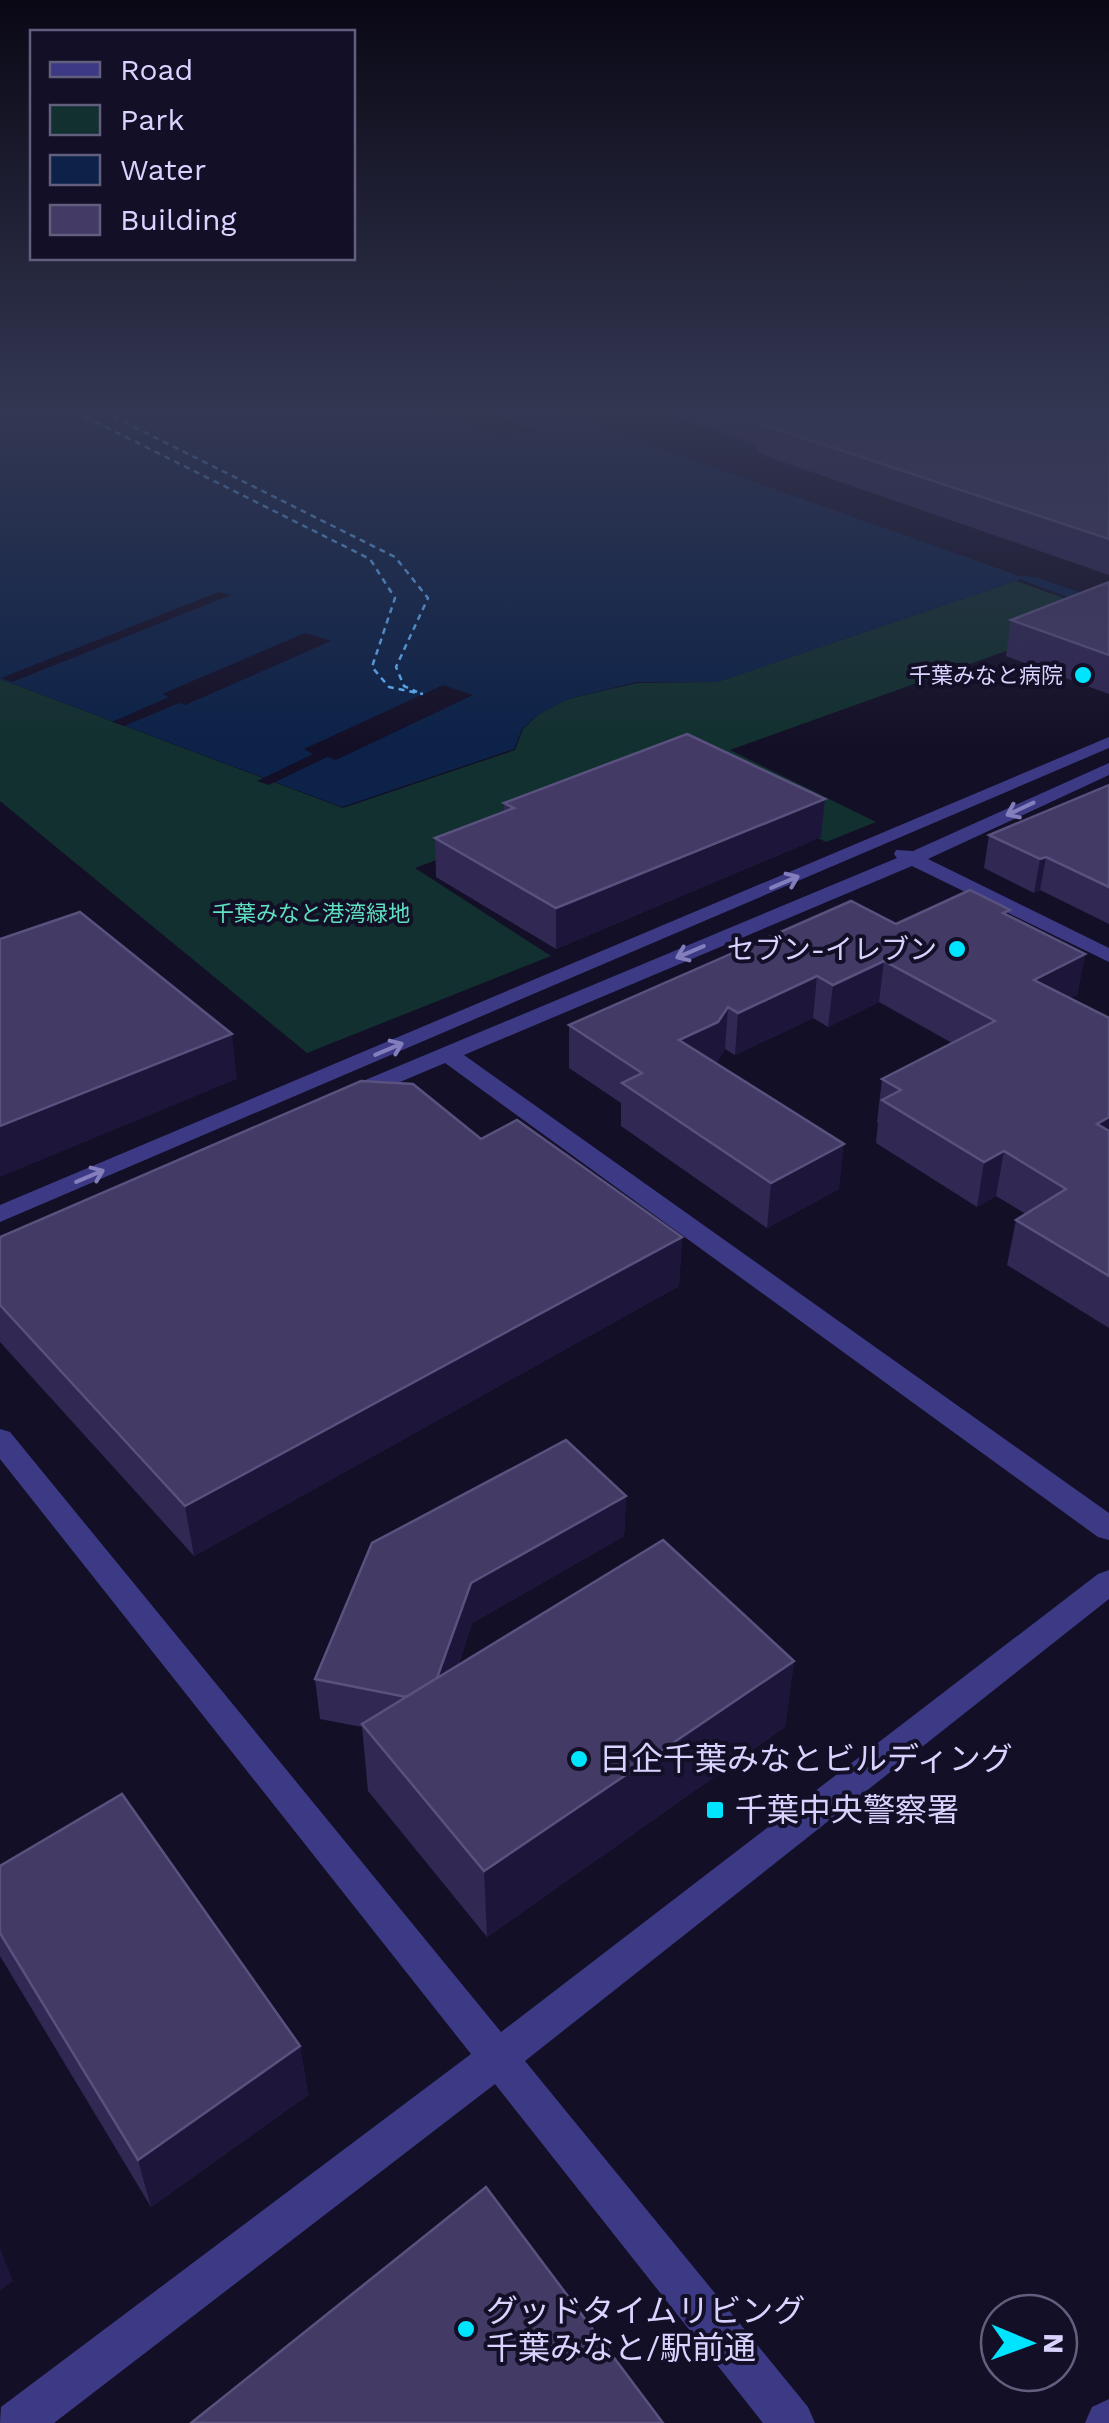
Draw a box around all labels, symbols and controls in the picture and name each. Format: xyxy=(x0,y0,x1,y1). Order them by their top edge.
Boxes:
legend xyxy=(30,30,355,260)
text: Road xyxy=(120,52,193,87)
text: Park xyxy=(120,102,185,137)
text: Water xyxy=(120,152,206,187)
text: Building xyxy=(120,202,237,237)
place label: 千葉みなと病院 xyxy=(909,663,1063,688)
marker: 千葉みなと病院 xyxy=(1072,664,1094,686)
one-way arrow xyxy=(1006,801,1036,819)
one-way arrow xyxy=(769,872,800,890)
park label: 千葉みなと港湾緑地 xyxy=(212,901,410,926)
place label: セブン-イレブン xyxy=(727,933,937,966)
marker: セブン-イレブン xyxy=(946,938,968,960)
one-way arrow xyxy=(675,944,706,962)
one-way arrow xyxy=(373,1039,404,1057)
one-way arrow xyxy=(74,1166,105,1184)
place label: 日企千葉みなとビルディング xyxy=(599,1740,1013,1778)
marker: 日企千葉みなとビルディング xyxy=(568,1748,590,1770)
place label: 千葉中央警察署 xyxy=(735,1791,959,1829)
marker: 千葉中央警察署 xyxy=(704,1799,726,1821)
place label: グッドタイムリビング 千葉みなと/駅前通 xyxy=(486,2292,805,2367)
north arrow xyxy=(979,2293,1079,2393)
marker: グッドタイムリビング 千葉みなと/駅前通 xyxy=(455,2318,477,2340)
text: N xyxy=(1037,2333,1070,2354)

